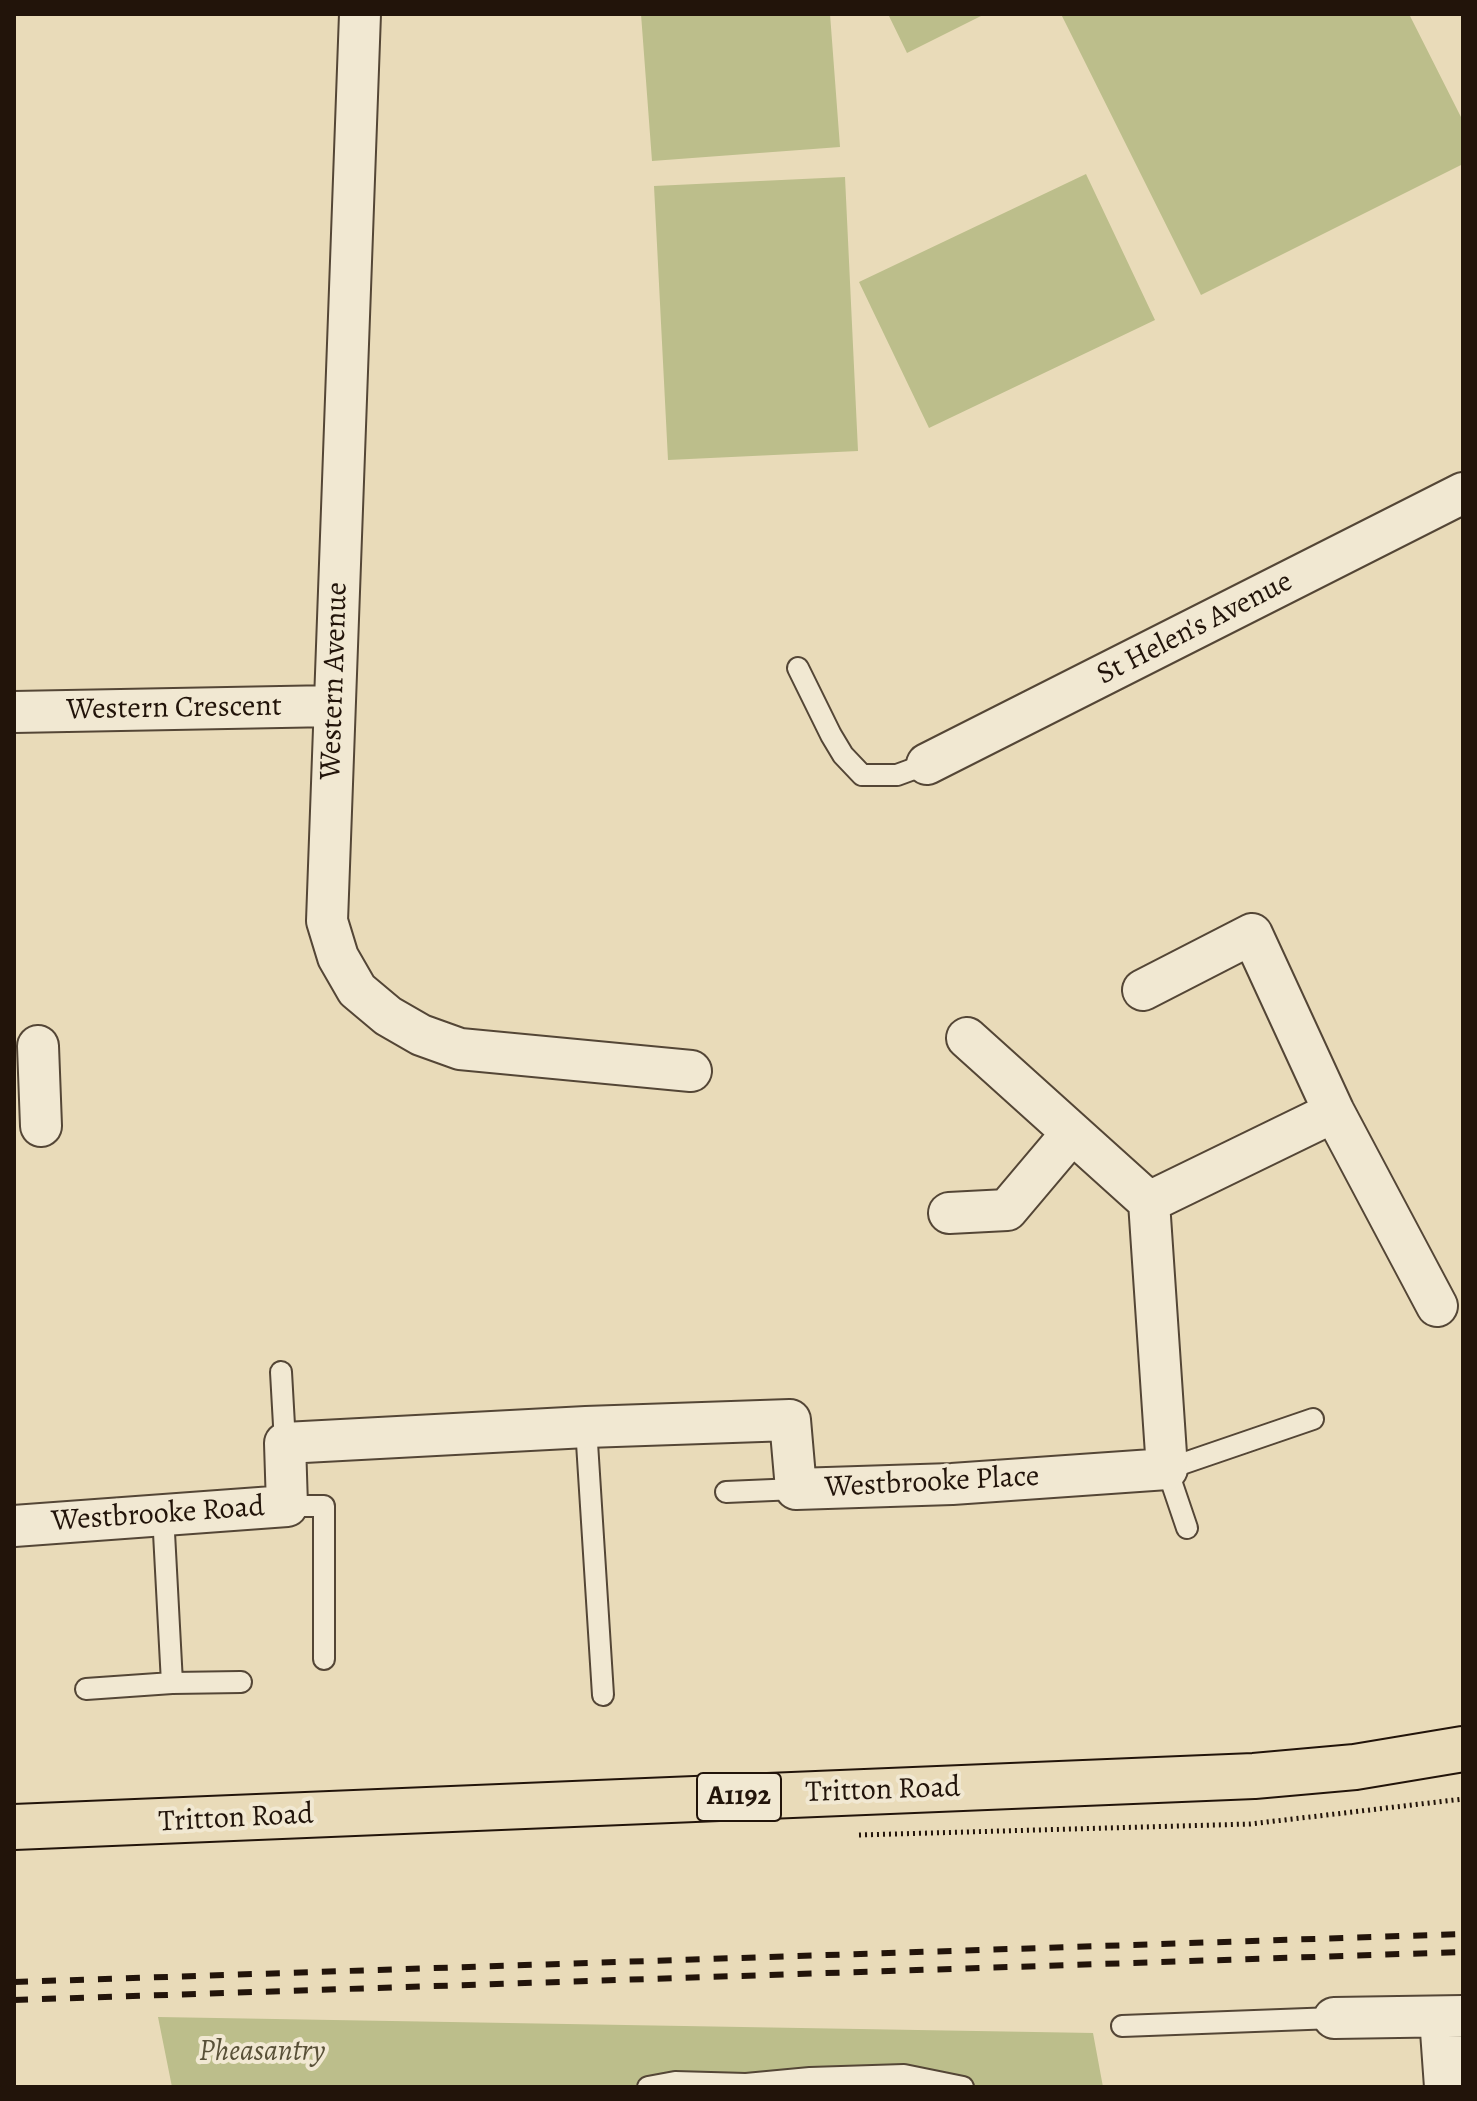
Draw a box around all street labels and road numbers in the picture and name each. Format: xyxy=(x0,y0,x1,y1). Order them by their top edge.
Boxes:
street label: St Helen's Avenue xyxy=(1091,564,1299,694)
street label: Western Avenue xyxy=(314,582,356,780)
street label: Western Crescent xyxy=(66,689,282,729)
street label: Westbrooke Place xyxy=(824,1459,1040,1507)
street label: Westbrooke Road xyxy=(50,1490,266,1540)
street label: Tritton Road xyxy=(805,1770,961,1812)
road number: A1192 xyxy=(697,1773,781,1821)
street label: Tritton Road xyxy=(158,1797,314,1841)

